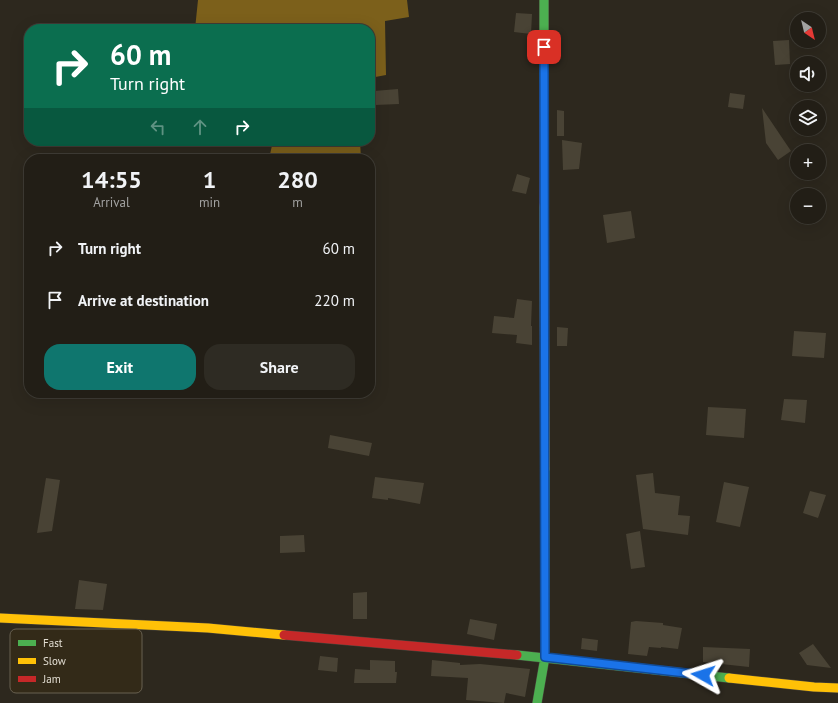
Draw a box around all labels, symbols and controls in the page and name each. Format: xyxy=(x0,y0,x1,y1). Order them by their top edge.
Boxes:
north arrow xyxy=(790,12,826,48)
map controls xyxy=(790,12,826,224)
pin xyxy=(527,30,561,64)
text: 60 m xyxy=(110,36,171,73)
icon: arrive xyxy=(533,36,555,58)
icon: right xyxy=(44,40,96,92)
button: sound xyxy=(790,56,826,92)
text: Turn right xyxy=(110,72,185,95)
button: layers xyxy=(790,100,826,136)
icon: left xyxy=(147,116,169,138)
icon: ahead xyxy=(189,116,211,138)
icon: right xyxy=(231,116,253,138)
button: + xyxy=(790,144,826,180)
text: 14:55 xyxy=(81,164,142,195)
text: 1 xyxy=(203,164,216,195)
text: 280 xyxy=(277,164,318,195)
button: − xyxy=(790,188,826,224)
text: Arrival xyxy=(93,194,130,211)
text: min xyxy=(199,194,220,211)
text: m xyxy=(292,194,303,211)
icon: right xyxy=(44,237,66,259)
text: Turn right xyxy=(78,239,141,258)
text: 60 m xyxy=(322,239,355,258)
icon: arrive xyxy=(44,289,66,311)
text: Arrive at destination xyxy=(78,291,209,310)
text: 220 m xyxy=(314,291,355,310)
button: Exit xyxy=(44,344,196,390)
button: Share xyxy=(204,344,355,390)
legend xyxy=(10,629,142,693)
text: Fast xyxy=(43,636,63,650)
text: Slow xyxy=(43,654,66,668)
position arrow xyxy=(682,654,724,696)
text: Jam xyxy=(42,672,61,686)

